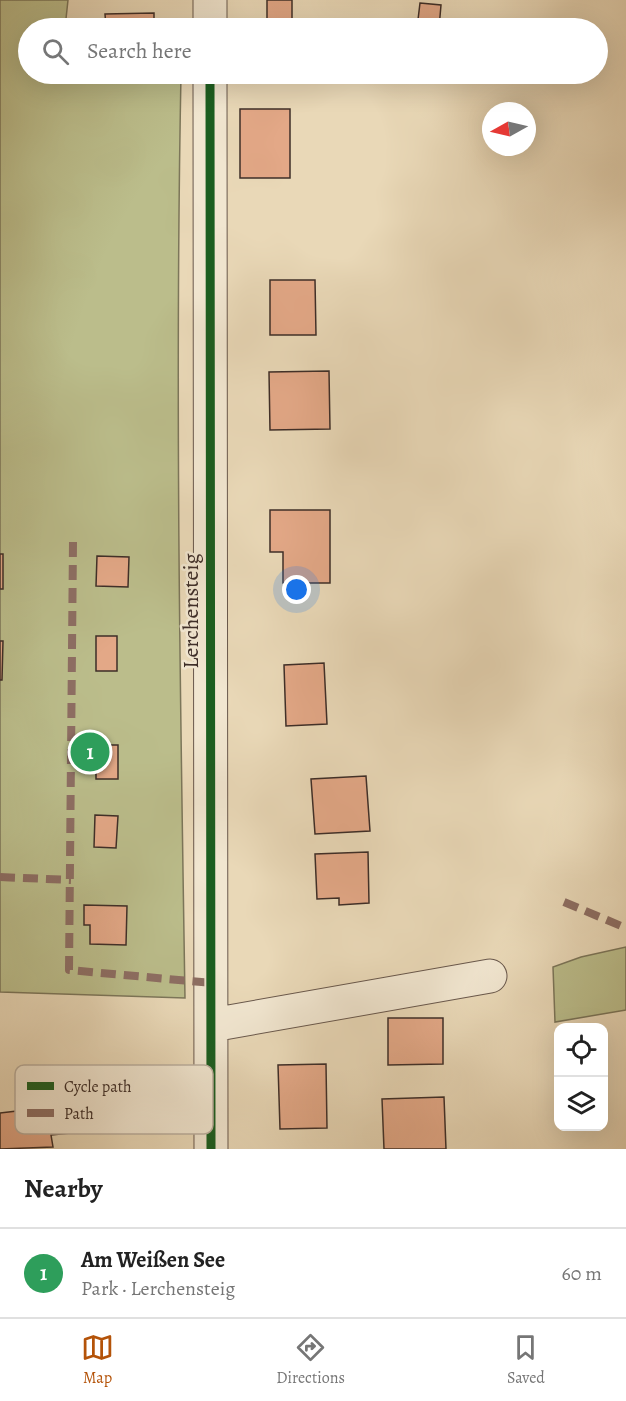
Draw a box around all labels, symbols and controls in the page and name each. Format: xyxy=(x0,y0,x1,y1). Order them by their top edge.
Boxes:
search box xyxy=(18,18,608,84)
icon: search xyxy=(39,35,72,68)
text: Search here xyxy=(87,36,192,66)
north arrow xyxy=(482,102,536,156)
street label: Lerchensteig xyxy=(176,553,206,669)
your location xyxy=(282,575,311,604)
pin: 1 xyxy=(70,730,110,774)
map controls xyxy=(554,1023,608,1131)
button: locate xyxy=(554,1023,608,1077)
legend xyxy=(15,1065,213,1134)
text: Cycle path xyxy=(64,1076,132,1098)
button: layers xyxy=(554,1077,608,1131)
text: Path xyxy=(64,1103,94,1125)
text: Nearby xyxy=(24,1171,103,1206)
text: Am Weißen See xyxy=(81,1245,225,1275)
text: 1 xyxy=(40,1260,47,1287)
text: 60 m xyxy=(562,1260,602,1287)
text: Park · Lerchensteig xyxy=(81,1275,235,1302)
tab: Map xyxy=(81,1331,114,1389)
tab: Directions xyxy=(276,1331,345,1389)
tab: Saved xyxy=(507,1331,545,1389)

